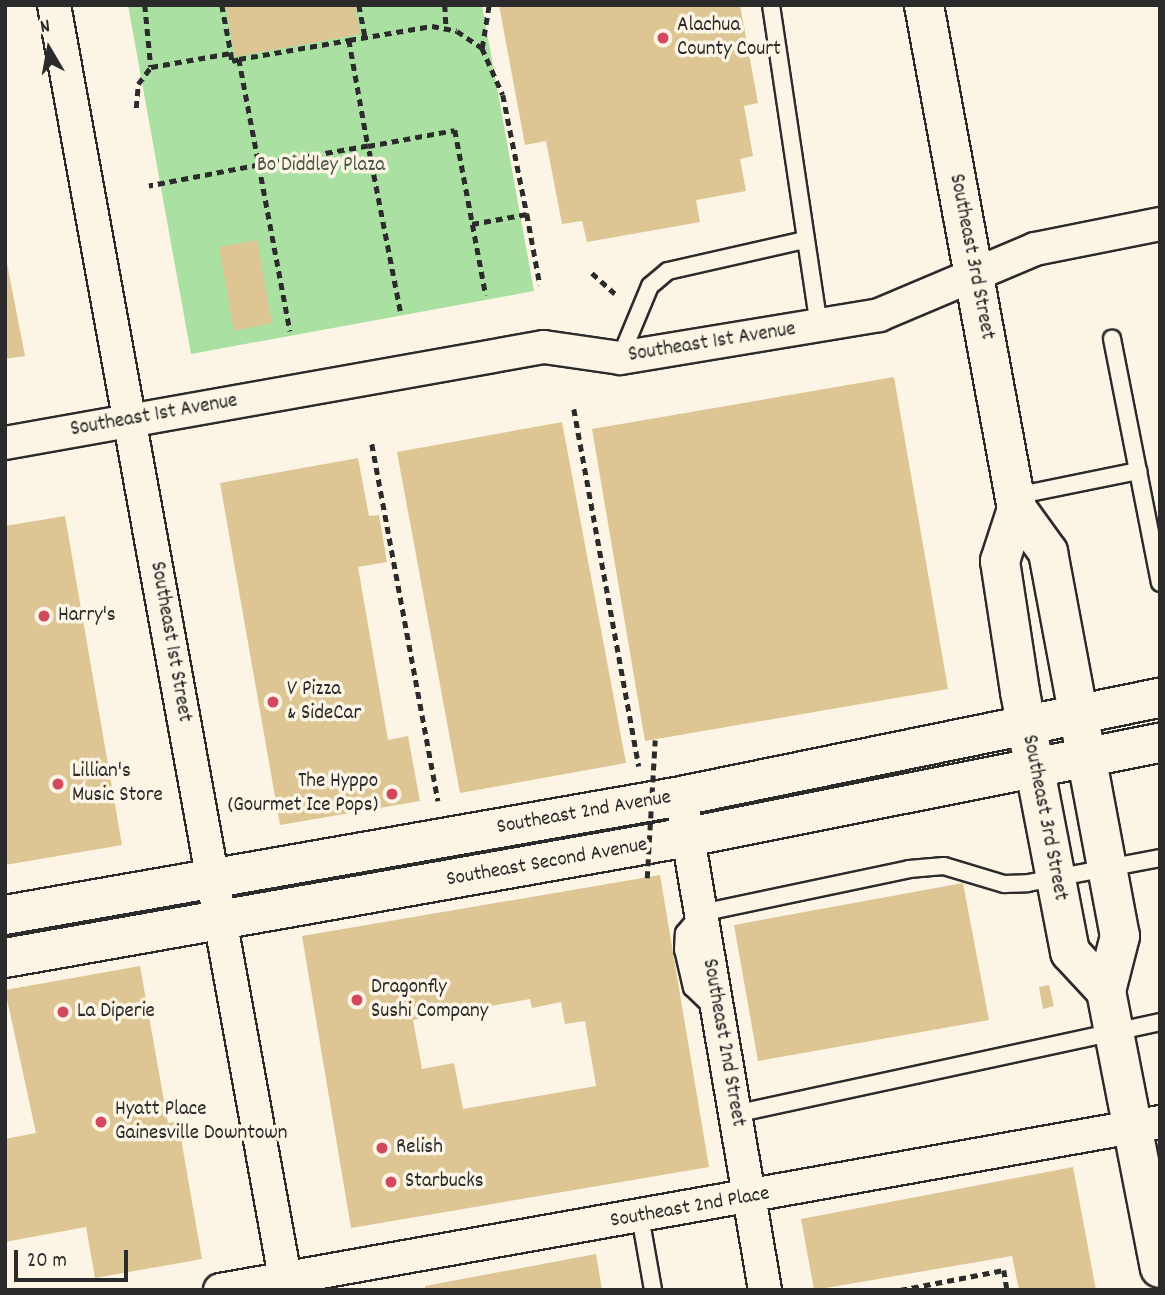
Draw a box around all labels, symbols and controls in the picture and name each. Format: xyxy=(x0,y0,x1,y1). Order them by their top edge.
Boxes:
place label: Alachua County Court xyxy=(677,13,781,63)
north arrow xyxy=(14,14,84,84)
text: N xyxy=(38,14,52,42)
marker: Alachua County Court xyxy=(655,30,671,46)
park label: Bo Diddley Plaza xyxy=(257,153,385,179)
street label: Southeast 3rd Street xyxy=(943,172,999,342)
street label: Southeast 1st Avenue xyxy=(627,317,797,369)
street label: Southeast 1st Avenue xyxy=(69,389,239,443)
street label: Southeast 1st Street xyxy=(143,560,197,724)
place label: Harry's xyxy=(58,603,116,629)
marker: Harry's xyxy=(36,608,52,624)
place label: V Pizza & SideCar xyxy=(287,677,361,727)
marker: V Pizza & SideCar xyxy=(265,694,281,710)
street label: Southeast 3rd Street xyxy=(1016,733,1072,903)
place label: Lillian's Music Store xyxy=(72,759,163,809)
place label: The Hyppo (Gourmet Ice Pops) xyxy=(228,769,378,819)
marker: Lillian's Music Store xyxy=(50,776,66,792)
street label: Southeast 2nd Avenue xyxy=(495,785,673,841)
marker: The Hyppo (Gourmet Ice Pops) xyxy=(384,786,400,802)
street label: Southeast Second Avenue xyxy=(445,833,649,893)
street label: Southeast 2nd Street xyxy=(696,957,750,1129)
place label: Dragonfly Sushi Company xyxy=(371,975,488,1025)
marker: Dragonfly Sushi Company xyxy=(349,992,365,1008)
place label: La Diperie xyxy=(77,999,155,1025)
marker: La Diperie xyxy=(55,1004,71,1020)
place label: Hyatt Place Gainesville Downtown xyxy=(115,1097,287,1147)
marker: Hyatt Place Gainesville Downtown xyxy=(93,1114,109,1130)
place label: Relish xyxy=(396,1135,443,1161)
marker: Relish xyxy=(374,1140,390,1156)
place label: Starbucks xyxy=(405,1169,484,1195)
marker: Starbucks xyxy=(383,1174,399,1190)
street label: Southeast 2nd Place xyxy=(608,1182,772,1234)
scale bar xyxy=(18,1236,131,1280)
text: 20 m xyxy=(27,1247,67,1277)

